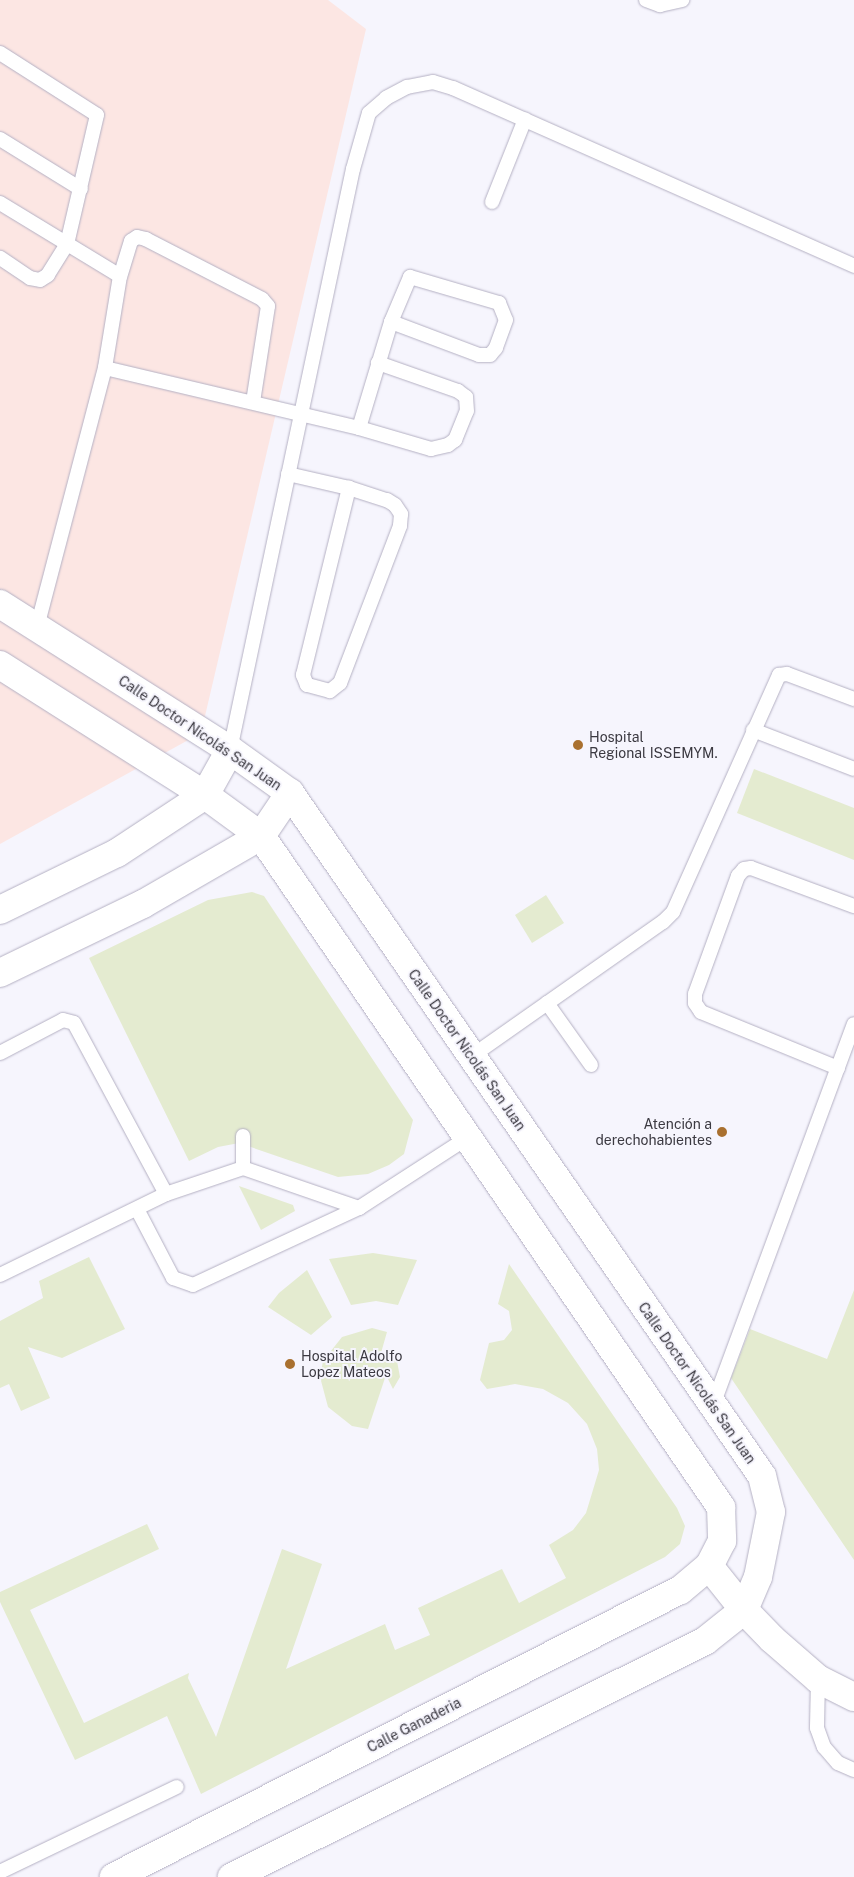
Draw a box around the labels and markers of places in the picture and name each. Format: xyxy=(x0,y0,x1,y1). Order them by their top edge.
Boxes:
place label: Hospital Regional ISSEMYM. xyxy=(589,729,718,762)
marker: Hospital Regional ISSEMYM. xyxy=(571,738,585,752)
place label: Atención a derechohabientes xyxy=(595,1116,712,1148)
marker: Atención a derechohabientes xyxy=(716,1126,728,1138)
place label: Hospital Adolfo Lopez Mateos xyxy=(301,1348,402,1380)
marker: Hospital Adolfo Lopez Mateos xyxy=(283,1357,297,1371)

